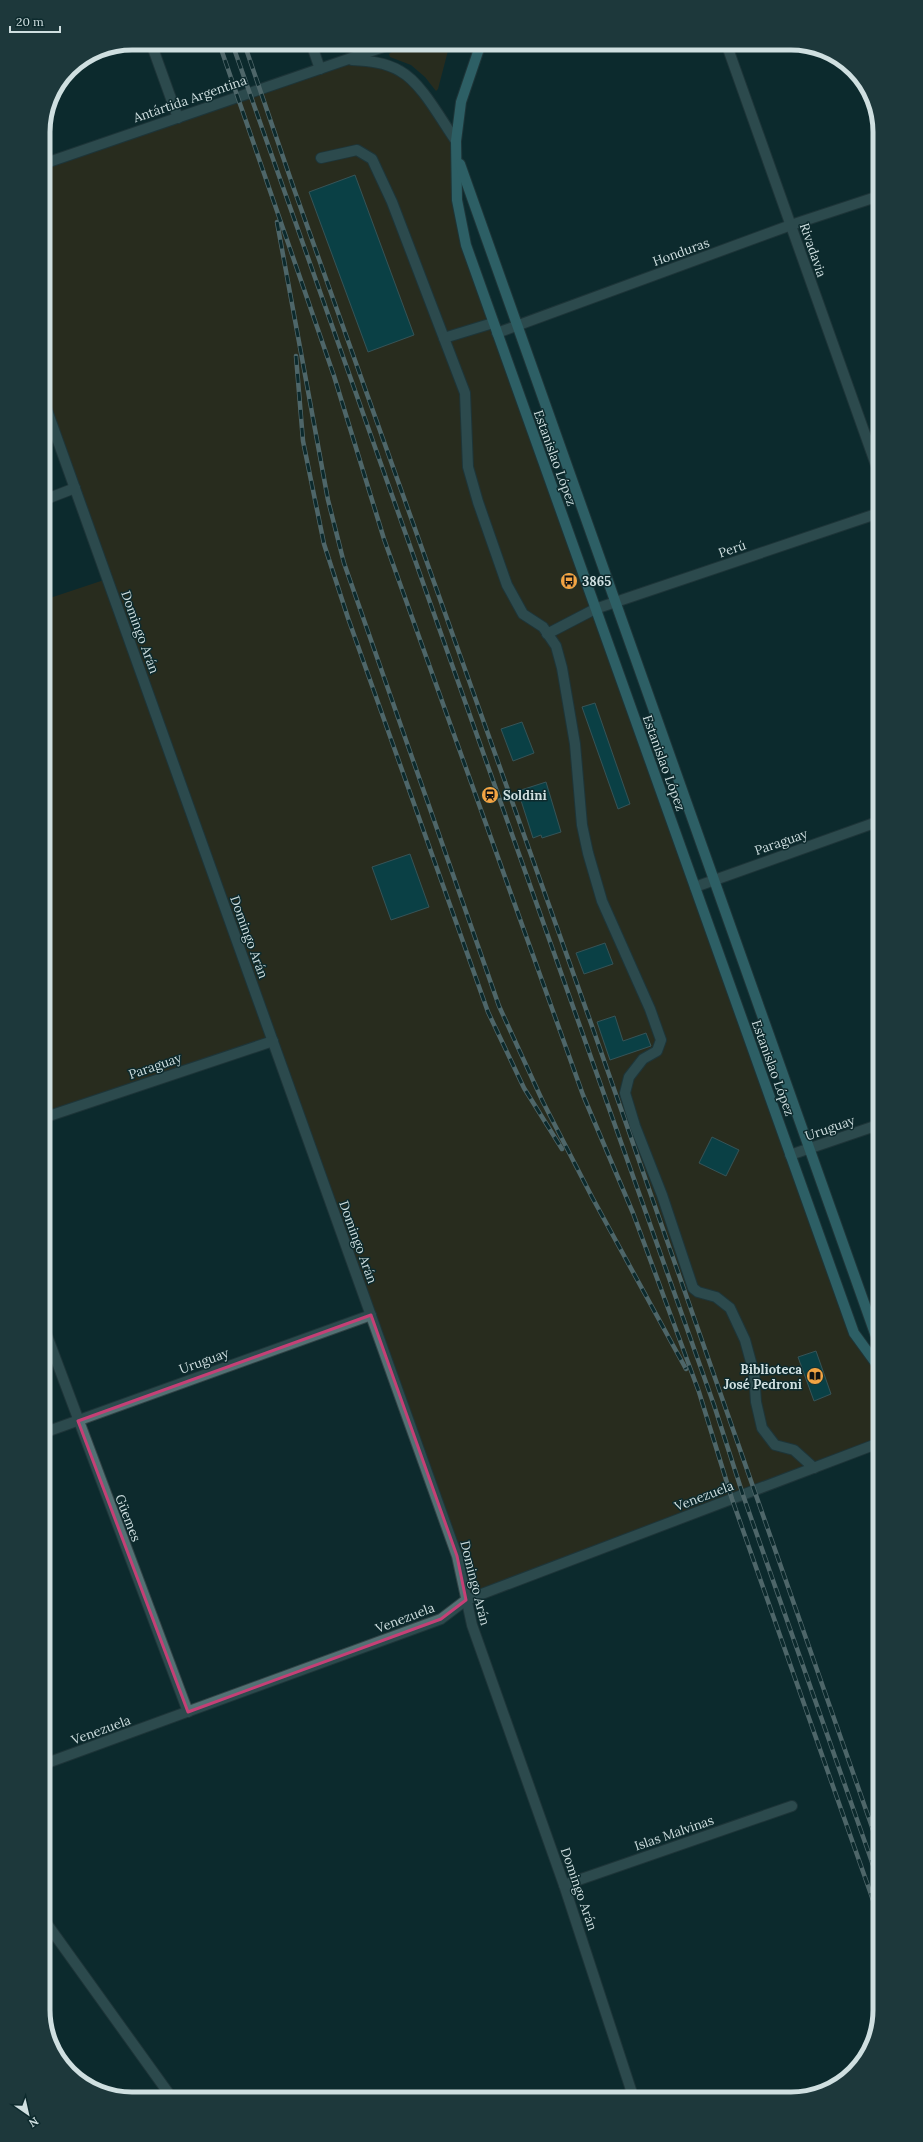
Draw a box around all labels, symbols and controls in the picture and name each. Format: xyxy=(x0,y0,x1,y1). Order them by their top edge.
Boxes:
scale bar xyxy=(10,8,60,34)
text: 20 m xyxy=(16,14,44,29)
street label: Antártida Argentina xyxy=(130,72,249,127)
street label: Rivadavia xyxy=(796,221,830,280)
street label: Honduras xyxy=(650,234,712,270)
street label: Estanislao López xyxy=(530,408,580,509)
street label: Perú xyxy=(716,536,748,562)
bus stop icon: 3865 xyxy=(559,571,579,591)
place label: 3865 xyxy=(582,573,611,590)
street label: Domingo Arán xyxy=(117,588,163,676)
street label: Estanislao López xyxy=(639,713,689,814)
station icon: Soldini xyxy=(480,785,500,805)
place label: Soldini xyxy=(503,787,547,804)
street label: Paraguay xyxy=(752,825,810,859)
street label: Domingo Arán xyxy=(226,893,272,981)
street label: Estanislao López xyxy=(748,1018,798,1119)
street label: Paraguay xyxy=(126,1049,184,1083)
street label: Uruguay xyxy=(803,1112,857,1144)
street label: Domingo Arán xyxy=(335,1198,381,1286)
street label: Uruguay xyxy=(177,1344,231,1378)
place label: Biblioteca José Pedroni xyxy=(724,1361,802,1393)
library icon: Biblioteca José Pedroni xyxy=(805,1366,825,1386)
street label: Venezuela xyxy=(671,1477,736,1515)
street label: Güemes xyxy=(111,1492,145,1544)
street label: Domingo Arán xyxy=(456,1539,494,1627)
street label: Venezuela xyxy=(372,1599,437,1637)
street label: Venezuela xyxy=(68,1711,133,1749)
street label: Islas Malvinas xyxy=(632,1811,716,1855)
street label: Domingo Arán xyxy=(557,1845,601,1933)
north arrow xyxy=(8,2094,48,2134)
text: N xyxy=(26,2114,41,2131)

